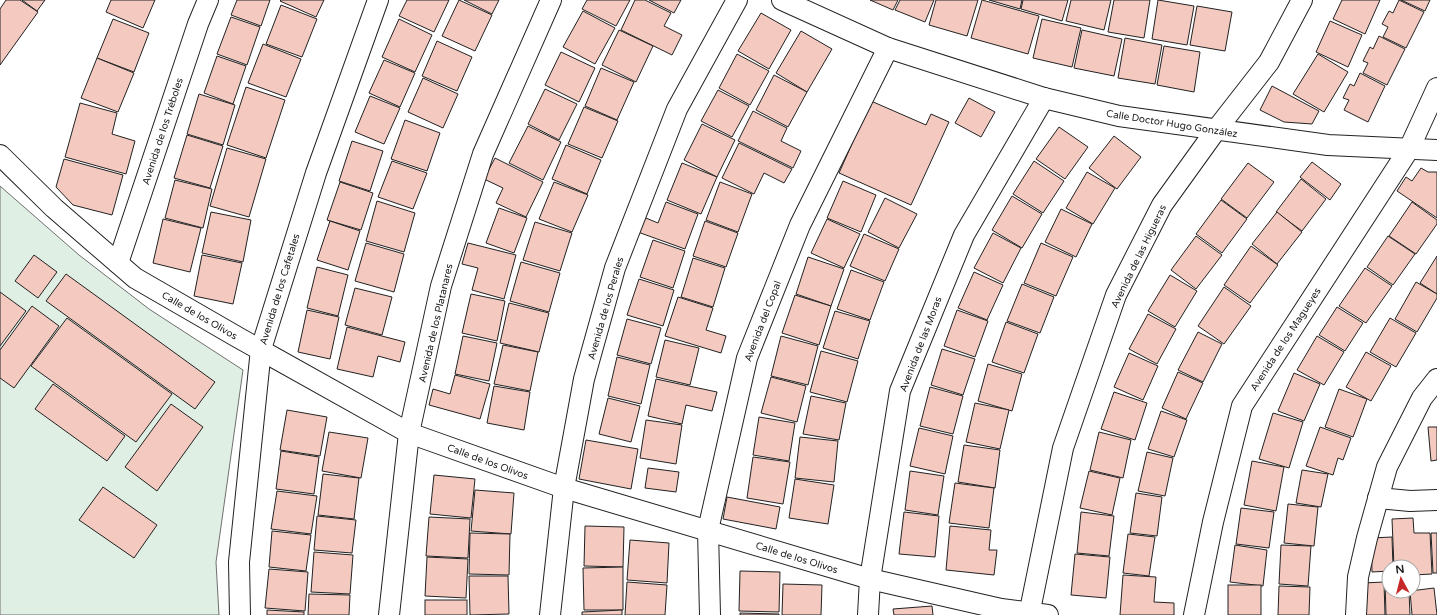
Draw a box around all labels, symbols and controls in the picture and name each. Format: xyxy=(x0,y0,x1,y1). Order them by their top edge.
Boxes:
street label: Avenida de los Tréboles xyxy=(140,76,186,186)
street label: Calle Doctor Hugo González xyxy=(1105,108,1238,140)
street label: Avenida de las Higueras xyxy=(1109,203,1169,310)
street label: Avenida de los Cafetales xyxy=(257,232,303,346)
street label: Avenida de los Perales xyxy=(586,255,626,361)
street label: Avenida de los Platanares xyxy=(416,262,456,384)
street label: Avenida del Copal xyxy=(742,279,784,363)
street label: Avenida de los Magueyes xyxy=(1248,286,1324,393)
street label: Calle de los Olivos xyxy=(159,289,240,343)
street label: Avenida de las Moras xyxy=(897,295,945,394)
street label: Calle de los Olivos xyxy=(445,442,530,482)
street label: Calle de los Olivos xyxy=(754,540,840,576)
north arrow xyxy=(1381,559,1421,599)
text: N xyxy=(1395,563,1405,577)

